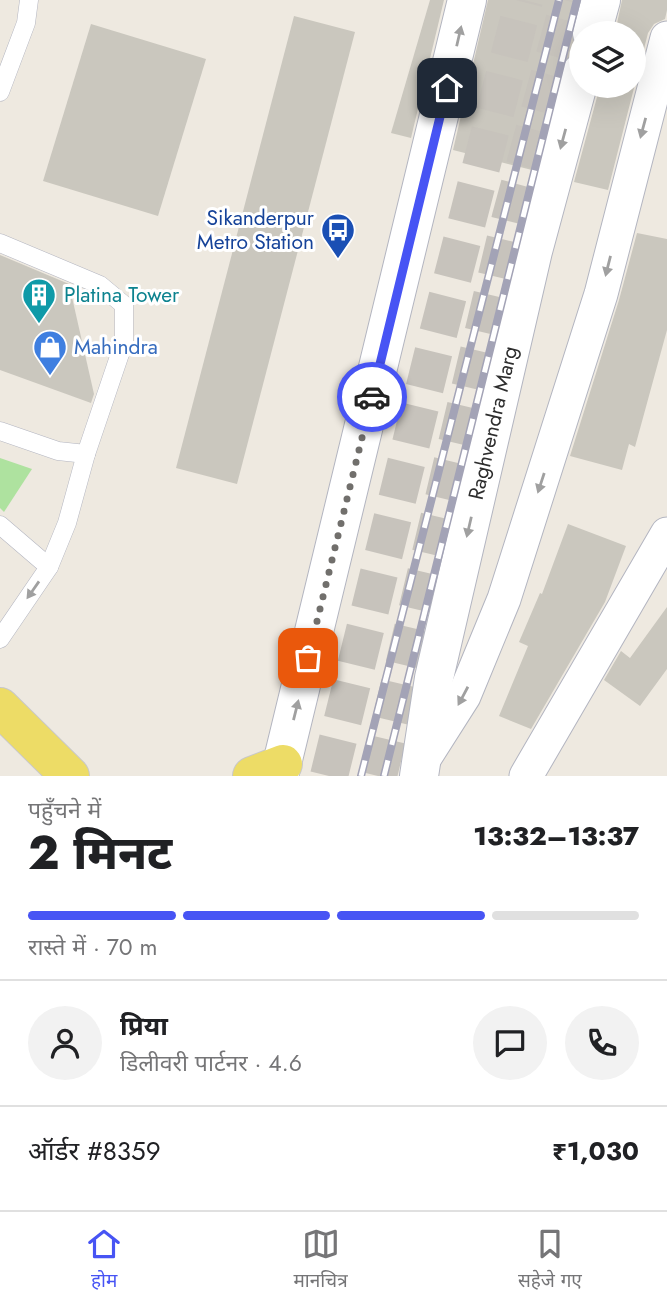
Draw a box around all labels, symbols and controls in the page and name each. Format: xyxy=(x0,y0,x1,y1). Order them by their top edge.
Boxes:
map controls xyxy=(569,21,646,98)
button: layers xyxy=(569,21,646,98)
one-way arrow xyxy=(454,25,465,47)
pin xyxy=(417,58,477,118)
icon: home xyxy=(428,69,466,107)
one-way arrow xyxy=(637,118,647,139)
one-way arrow xyxy=(558,129,568,150)
place label: Sikanderpur Metro Station xyxy=(197,203,315,257)
bus stop icon: Sikanderpur Metro Station xyxy=(319,211,357,260)
one-way arrow xyxy=(602,255,613,277)
building icon: Platina Tower xyxy=(20,276,58,325)
place label: Platina Tower xyxy=(64,280,180,310)
shop icon: Mahindra xyxy=(31,328,69,377)
place label: Mahindra xyxy=(74,332,158,362)
street label: Raghvendra Marg xyxy=(461,343,525,503)
courier xyxy=(337,362,407,432)
icon: car xyxy=(353,378,391,416)
one-way arrow xyxy=(535,473,546,494)
one-way arrow xyxy=(463,516,474,538)
one-way arrow xyxy=(26,581,40,599)
pin xyxy=(278,628,338,688)
icon: bag xyxy=(289,639,327,677)
one-way arrow xyxy=(457,687,469,706)
one-way arrow xyxy=(291,699,302,721)
text: पहुँचने में xyxy=(28,793,101,827)
text: 13:32–13:37 xyxy=(473,817,639,855)
text: 2 मिनट xyxy=(28,820,172,886)
text: रास्ते में · 70 m xyxy=(28,930,158,964)
button: person xyxy=(28,1006,102,1080)
button: chat xyxy=(473,1006,547,1080)
button: phone xyxy=(565,1006,639,1080)
text: प्रिया xyxy=(120,1007,168,1045)
text: डिलीवरी पार्टनर · 4.6 xyxy=(120,1046,302,1080)
text: ऑर्डर #8359 xyxy=(28,1132,161,1170)
text: ₹1,030 xyxy=(552,1132,639,1170)
tab: होम xyxy=(85,1225,123,1295)
tab: मानचित्र xyxy=(293,1225,348,1295)
tab: सहेजे गए xyxy=(518,1225,582,1295)

